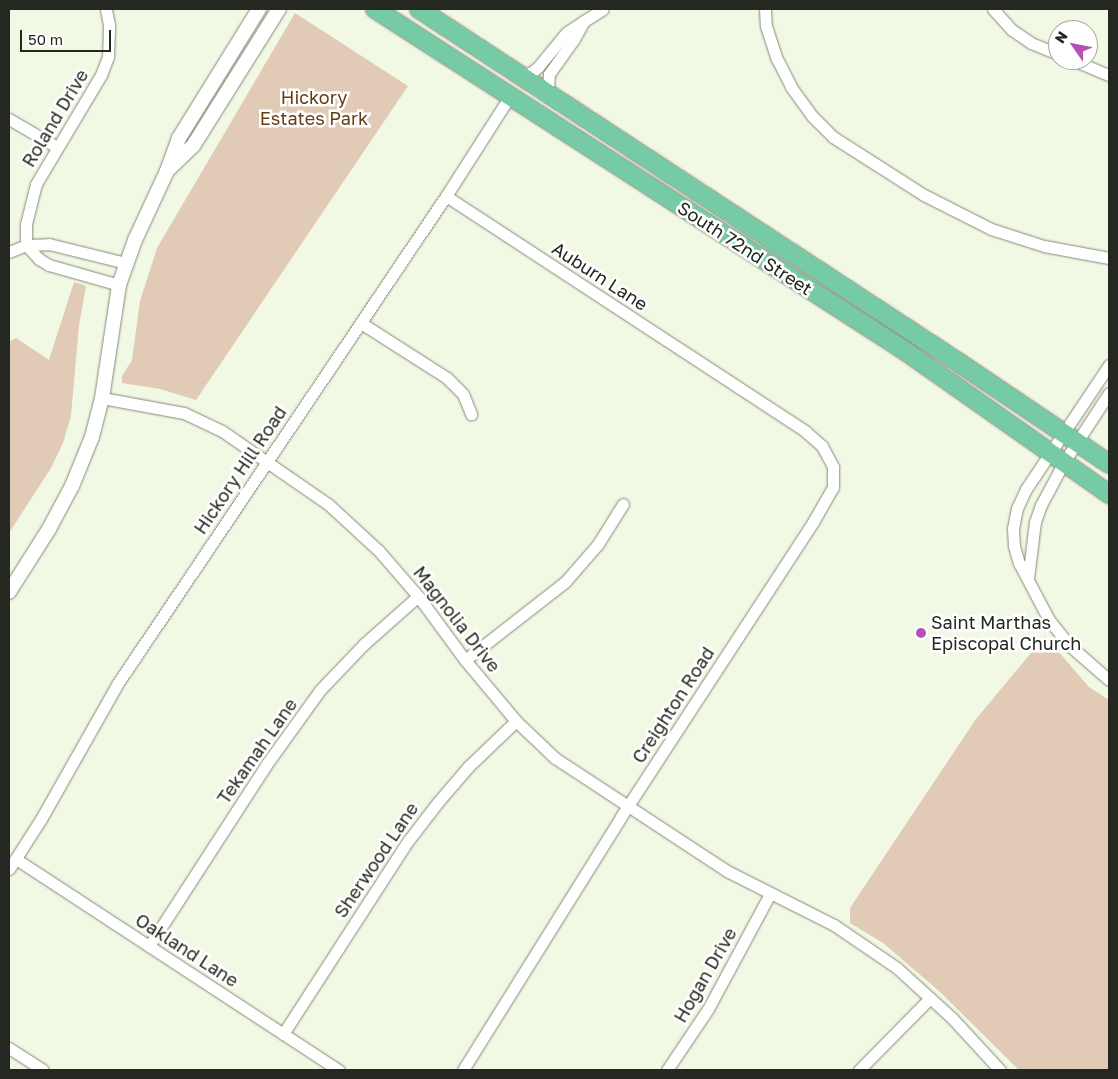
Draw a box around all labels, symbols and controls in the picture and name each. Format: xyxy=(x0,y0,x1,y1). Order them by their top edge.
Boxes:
scale bar xyxy=(22,20,114,52)
north arrow xyxy=(1048,20,1098,70)
text: N xyxy=(1051,28,1071,46)
text: 50 m xyxy=(28,30,63,48)
street label: Roland Drive xyxy=(17,65,93,171)
park label: Hickory Estates Park xyxy=(260,87,368,130)
street label: South 72nd Street xyxy=(674,196,816,300)
street label: Auburn Lane xyxy=(548,237,652,315)
street label: Hickory Hill Road xyxy=(189,402,291,538)
street label: Magnolia Drive xyxy=(409,562,505,676)
place label: Saint Marthas Episcopal Church xyxy=(931,612,1081,654)
marker: Saint Marthas Episcopal Church xyxy=(915,627,927,639)
street label: Creighton Road xyxy=(627,643,719,767)
street label: Tekamah Lane xyxy=(213,694,301,808)
street label: Sherwood Lane xyxy=(330,798,422,922)
street label: Oakland Lane xyxy=(131,909,243,991)
street label: Hogan Drive xyxy=(669,924,741,1026)

